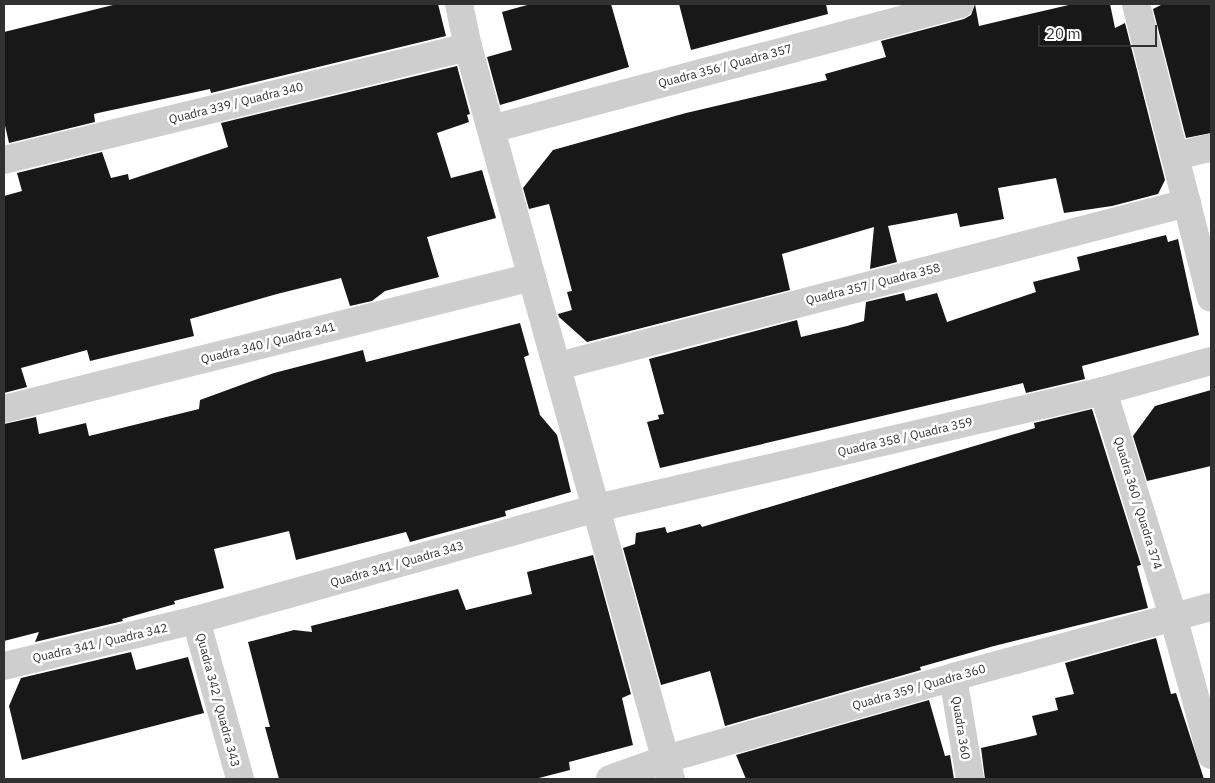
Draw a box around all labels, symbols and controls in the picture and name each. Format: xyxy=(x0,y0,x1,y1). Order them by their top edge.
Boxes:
scale bar xyxy=(1040,15,1159,47)
text: 20 m xyxy=(1046,24,1081,43)
street label: Quadra 356 / Quadra 357 xyxy=(656,41,794,91)
street label: Quadra 339 / Quadra 340 xyxy=(167,79,305,127)
street label: Quadra 357 / Quadra 358 xyxy=(804,260,942,308)
street label: Quadra 340 / Quadra 341 xyxy=(199,319,337,367)
street label: Quadra 358 / Quadra 359 xyxy=(836,414,974,460)
street label: Quadra 360 / Quadra 374 xyxy=(1111,435,1165,571)
street label: Quadra 341 / Quadra 343 xyxy=(329,538,465,590)
street label: Quadra 341 / Quadra 342 xyxy=(31,620,169,666)
street label: Quadra 342 / Quadra 343 xyxy=(193,631,243,769)
street label: Quadra 359 / Quadra 360 xyxy=(851,661,987,713)
street label: Quadra 360 xyxy=(949,695,973,761)

